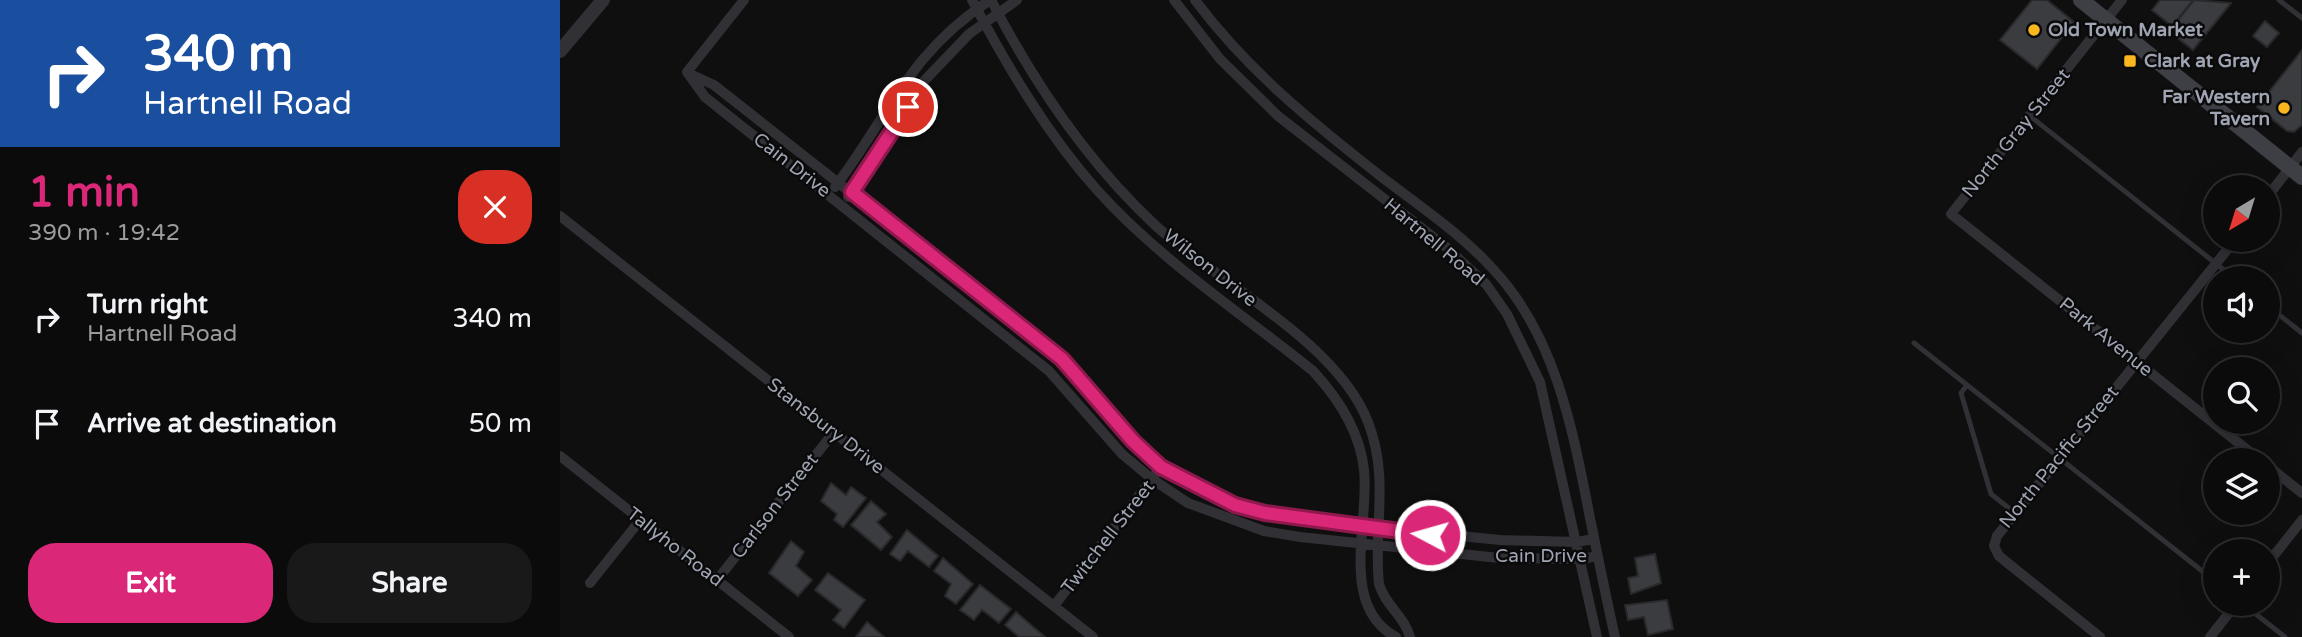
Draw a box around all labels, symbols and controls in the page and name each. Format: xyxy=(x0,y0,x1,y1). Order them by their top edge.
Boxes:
place label: Old Town Market xyxy=(2048,19,2203,41)
marker: Old Town Market xyxy=(2026,22,2042,38)
text: 340 m xyxy=(143,25,293,84)
icon: right xyxy=(28,28,119,119)
place label: Clark at Gray xyxy=(2144,50,2261,73)
marker: Clark at Gray xyxy=(2122,53,2138,69)
street label: North Gray Street xyxy=(1957,64,2075,202)
pin xyxy=(878,77,938,137)
text: Hartnell Road xyxy=(143,85,352,123)
place label: Far Western Tavern xyxy=(2162,86,2270,130)
icon: arrive xyxy=(889,88,927,126)
marker: Far Western Tavern xyxy=(2276,100,2292,116)
street label: Cain Drive xyxy=(749,128,835,202)
text: 1 min xyxy=(28,167,140,218)
button: close xyxy=(458,170,532,244)
north arrow xyxy=(2203,175,2280,252)
map controls xyxy=(2203,175,2280,616)
street label: Hartnell Road xyxy=(1379,194,1489,290)
text: 390 m · 19:42 xyxy=(28,219,180,247)
street label: Wilson Drive xyxy=(1159,225,1261,311)
button: sound xyxy=(2203,266,2280,343)
text: Turn right xyxy=(87,289,208,320)
street label: Park Avenue xyxy=(2055,293,2157,381)
icon: right xyxy=(28,300,66,338)
text: 340 m xyxy=(452,303,532,334)
text: Hartnell Road xyxy=(87,320,237,348)
button: search xyxy=(2203,357,2280,434)
street label: Stansbury Drive xyxy=(763,373,889,479)
street label: North Pacific Street xyxy=(1995,381,2123,533)
icon: arrive xyxy=(28,405,66,443)
text: Arrive at destination xyxy=(87,408,337,439)
text: 50 m xyxy=(469,408,532,439)
button: layers xyxy=(2203,448,2280,525)
street label: Carlson Street xyxy=(727,449,823,563)
street label: Twitchell Street xyxy=(1057,476,1159,598)
position arrow xyxy=(1393,498,1467,572)
street label: Tallyho Road xyxy=(622,503,728,591)
button: + xyxy=(2203,539,2280,616)
button: Exit xyxy=(28,543,273,623)
button: Share xyxy=(287,543,532,623)
street label: Cain Drive xyxy=(1495,545,1587,567)

